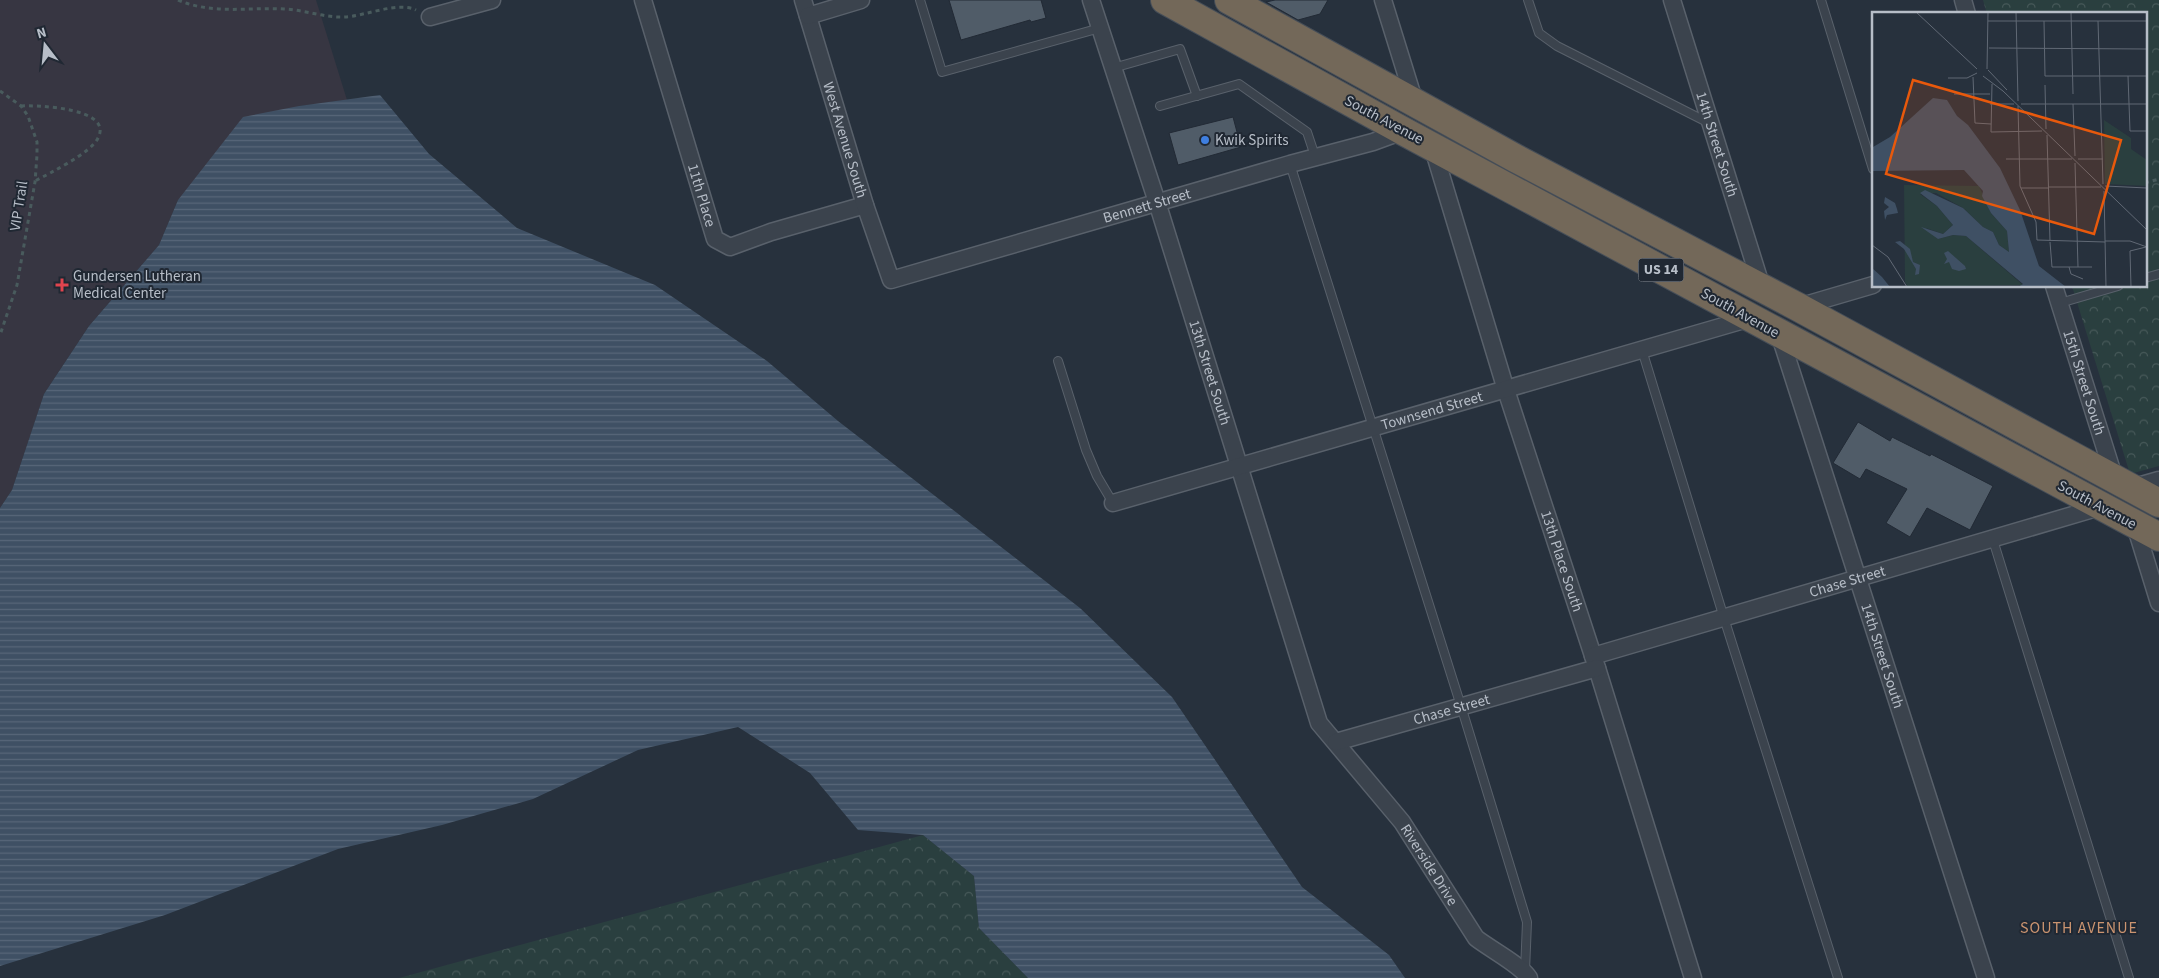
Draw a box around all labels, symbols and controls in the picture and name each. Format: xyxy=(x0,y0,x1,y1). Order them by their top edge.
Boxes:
inset map xyxy=(1872,12,2146,288)
north arrow xyxy=(20,20,70,70)
text: N xyxy=(34,23,49,44)
street label: West Avenue South xyxy=(818,79,873,200)
street label: 14th Street South xyxy=(1691,89,1743,199)
street label: South Avenue xyxy=(1341,90,1427,150)
place label: Kwik Spirits xyxy=(1215,130,1288,151)
marker: Kwik Spirits xyxy=(1199,134,1211,146)
street label: 11th Place xyxy=(682,161,721,230)
street label: VIP Trail xyxy=(5,179,33,233)
street label: Bennett Street xyxy=(1100,183,1193,228)
road number: US 14 xyxy=(1638,258,1684,282)
place label: Gundersen Lutheran Medical Center xyxy=(73,266,201,304)
marker: Gundersen Lutheran Medical Center xyxy=(55,278,69,292)
street label: South Avenue xyxy=(1697,283,1783,343)
street label: 13th Street South xyxy=(1184,317,1236,428)
street label: 15th Street South xyxy=(2058,327,2111,438)
street label: Townsend Street xyxy=(1378,386,1485,435)
street label: South Avenue xyxy=(2054,475,2140,535)
street label: 13th Place South xyxy=(1536,508,1588,615)
street label: Chase Street xyxy=(1807,560,1888,602)
street label: 14th Street South xyxy=(1856,600,1909,711)
street label: Chase Street xyxy=(1411,688,1492,730)
street label: Riverside Drive xyxy=(1395,820,1463,910)
district label: SOUTH AVENUE xyxy=(2020,917,2138,939)

